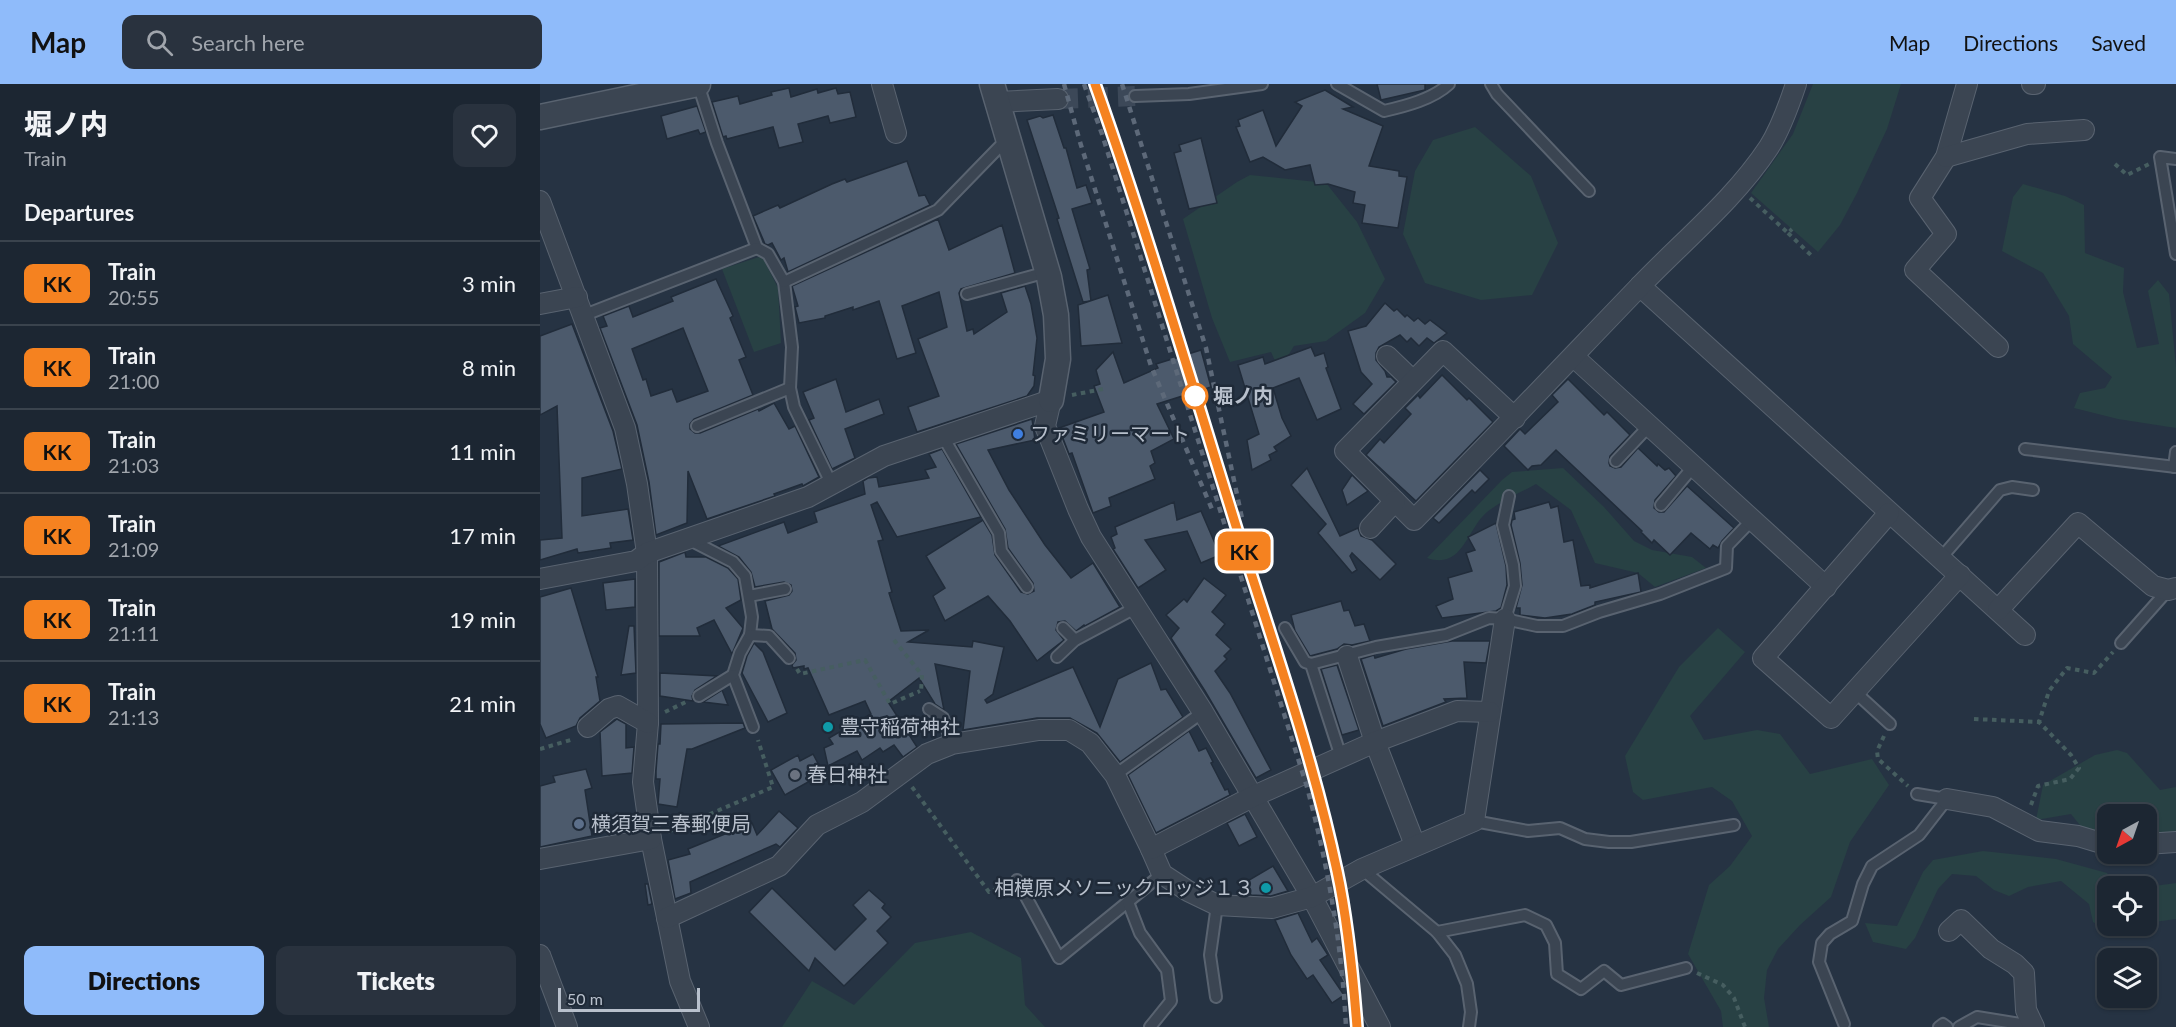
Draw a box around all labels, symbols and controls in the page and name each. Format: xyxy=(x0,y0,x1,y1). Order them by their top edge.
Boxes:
search box xyxy=(122,15,542,69)
text: Map xyxy=(30,25,86,59)
icon: search xyxy=(143,26,176,59)
text: Search here xyxy=(191,29,305,56)
text: Map xyxy=(1889,30,1930,55)
text: Directions xyxy=(1963,30,2058,55)
text: Saved xyxy=(2091,30,2146,55)
button: heart xyxy=(453,104,516,167)
text: 堀ノ内 xyxy=(24,106,108,140)
text: Train xyxy=(24,146,67,170)
text: Departures xyxy=(24,199,134,226)
text: Train xyxy=(108,258,156,285)
text: 3 min xyxy=(462,270,516,297)
text: KK xyxy=(43,271,71,296)
text: 20:55 xyxy=(108,285,159,309)
text: Train xyxy=(108,342,156,369)
text: 8 min xyxy=(462,354,516,381)
text: KK xyxy=(43,355,71,380)
text: 21:00 xyxy=(108,369,159,393)
marker: 堀ノ内 xyxy=(1182,383,1208,409)
place label: 堀ノ内 xyxy=(1213,383,1273,407)
place label: ファミリーマート xyxy=(1030,421,1190,445)
text: Train xyxy=(108,426,156,453)
marker: ファミリーマート xyxy=(1011,427,1025,441)
text: 11 min xyxy=(449,438,516,465)
text: KK xyxy=(43,439,71,464)
text: 21:03 xyxy=(108,453,159,477)
text: Train xyxy=(108,510,156,537)
text: 17 min xyxy=(449,522,516,549)
text: KK xyxy=(43,523,71,548)
line badge: KK xyxy=(1217,532,1271,570)
text: 21:09 xyxy=(108,537,159,561)
text: KK xyxy=(1230,539,1258,564)
text: Train xyxy=(108,594,156,621)
text: 19 min xyxy=(449,606,516,633)
text: KK xyxy=(43,607,71,632)
text: 21:11 xyxy=(108,621,159,645)
text: Train xyxy=(108,678,156,705)
text: 21 min xyxy=(449,690,516,717)
text: KK xyxy=(43,691,71,716)
text: 21:13 xyxy=(108,705,159,729)
place label: 豊守稲荷神社 xyxy=(840,714,960,738)
marker: 豊守稲荷神社 xyxy=(821,720,835,734)
place label: 春日神社 xyxy=(807,762,887,786)
marker: 春日神社 xyxy=(788,768,802,782)
north arrow xyxy=(2097,804,2157,864)
map controls xyxy=(2097,804,2157,1008)
place label: 横須賀三春郵便局 xyxy=(591,811,751,835)
marker: 横須賀三春郵便局 xyxy=(572,817,586,831)
place label: 相模原メソニックロッジ１３ xyxy=(994,875,1254,899)
button: locate xyxy=(2097,876,2157,936)
marker: 相模原メソニックロッジ１３ xyxy=(1259,881,1273,895)
button: Directions xyxy=(24,946,264,1015)
button: Tickets xyxy=(276,946,516,1015)
button: layers xyxy=(2097,948,2157,1008)
scale bar xyxy=(558,985,700,1012)
text: 50 m xyxy=(567,989,603,1008)

